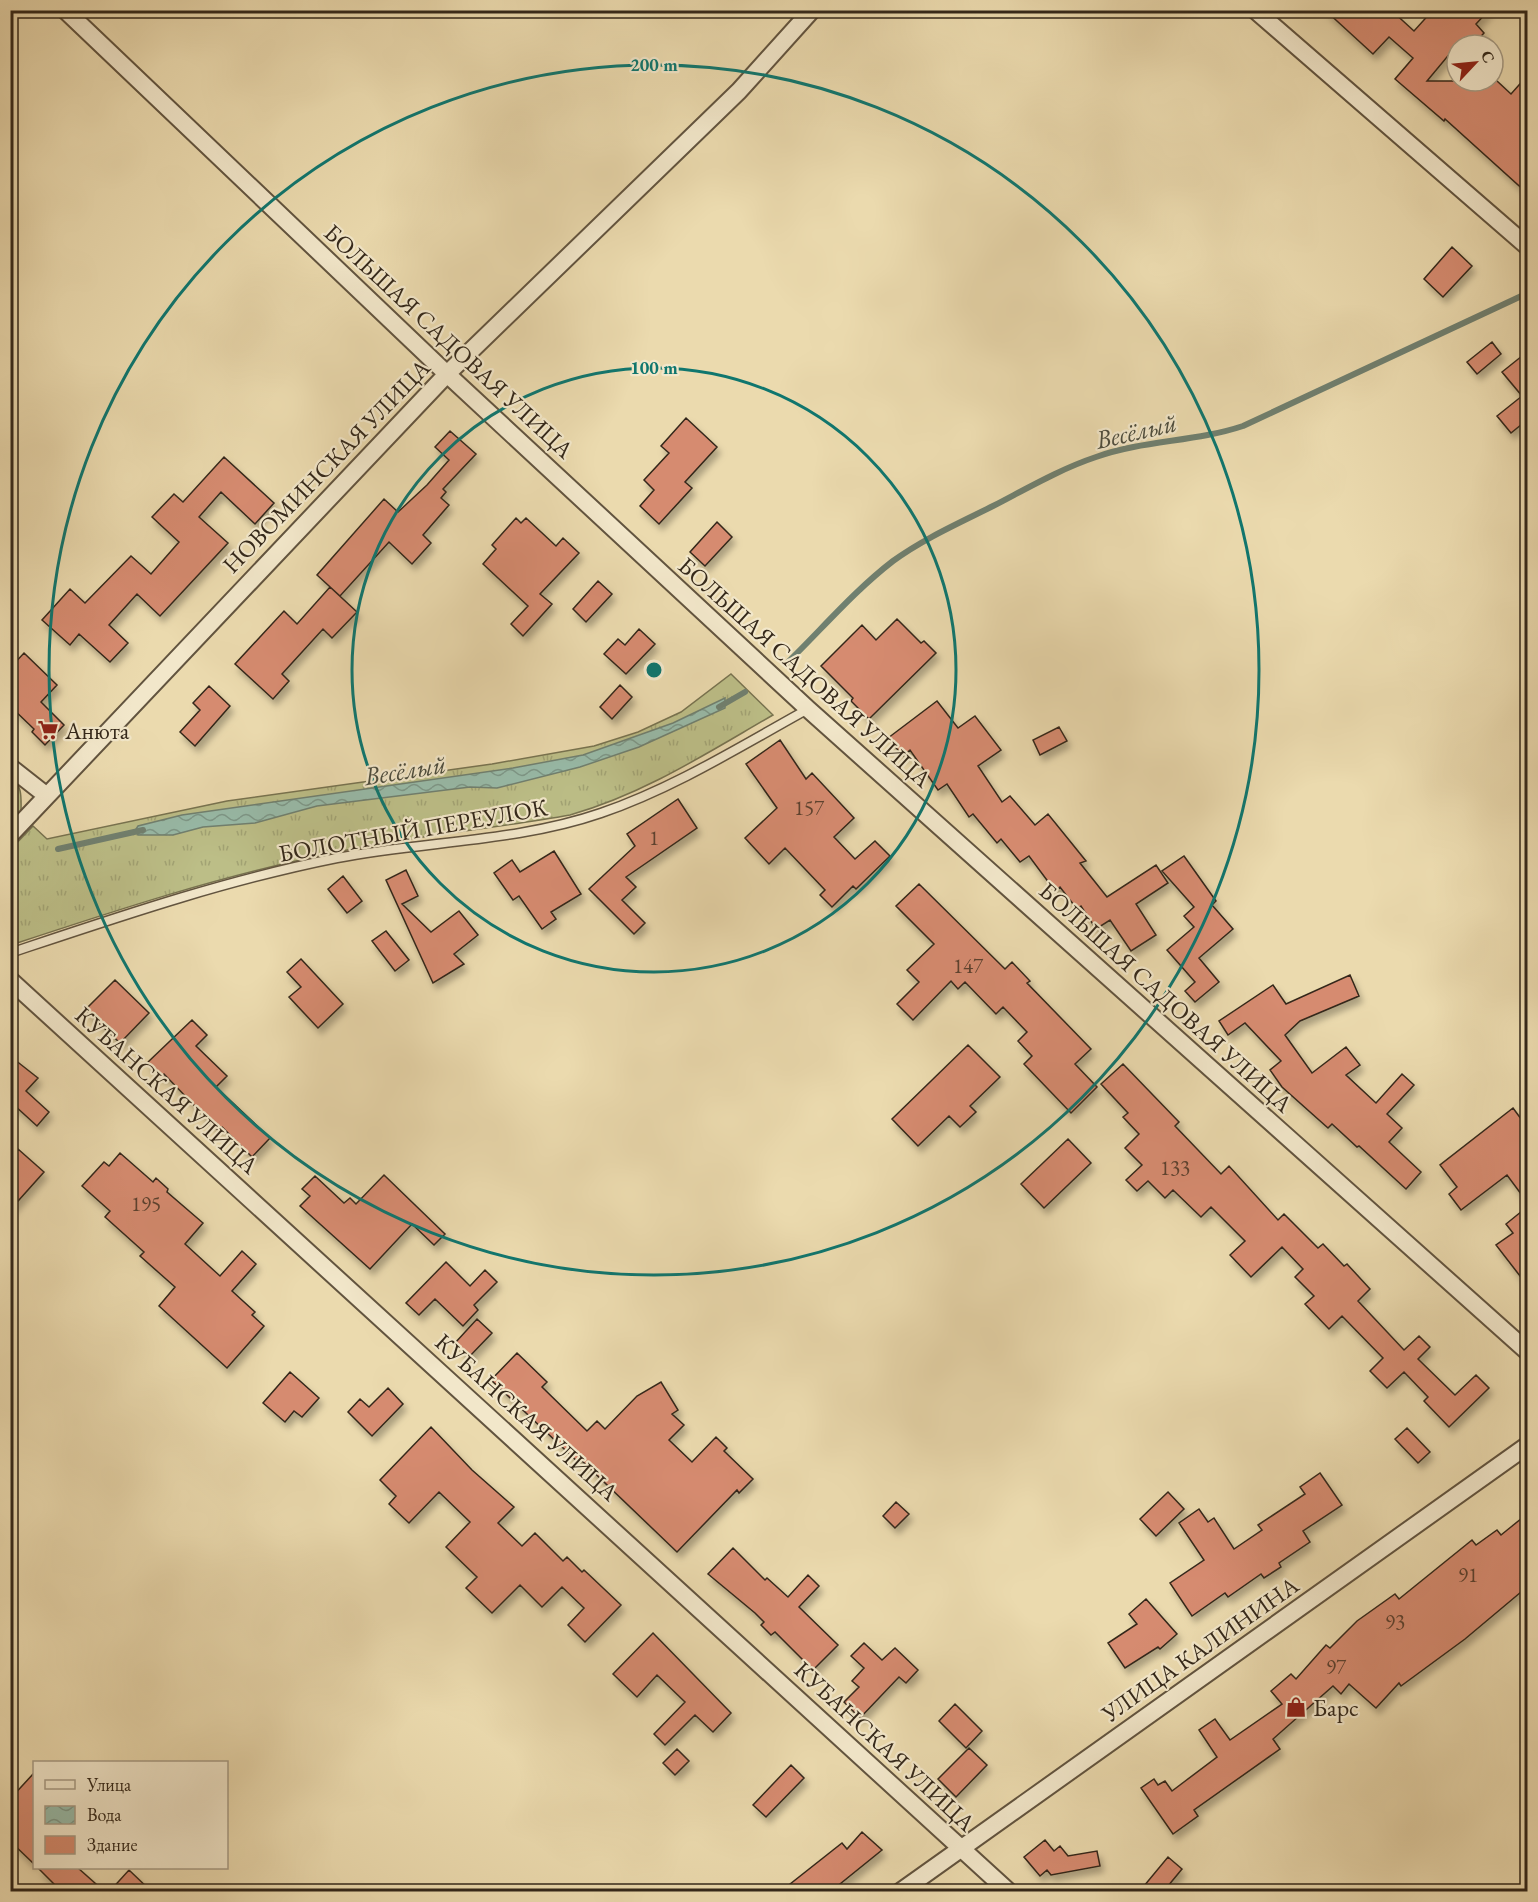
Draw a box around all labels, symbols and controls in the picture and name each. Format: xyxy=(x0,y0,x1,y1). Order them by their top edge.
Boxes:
north arrow xyxy=(1445,33,1505,93)
text: С xyxy=(1476,47,1500,66)
text: 200 m xyxy=(630,53,678,76)
street label: БОЛЬШАЯ САДОВАЯ УЛИЦА xyxy=(318,217,581,465)
street label: НОВОМИНСКАЯ УЛИЦА xyxy=(215,352,437,580)
text: 100 m xyxy=(630,356,678,379)
water label: Весёлый xyxy=(1091,405,1180,457)
street label: БОЛЬШАЯ САДОВАЯ УЛИЦА xyxy=(672,550,938,794)
centre of rings xyxy=(644,660,664,680)
place label: Анюта xyxy=(64,715,130,746)
supermarket icon: Анюта xyxy=(36,718,60,742)
water label: Весёлый xyxy=(361,747,448,793)
street label: БОЛОТНЫЙ ПЕРЕУЛОК xyxy=(276,791,550,869)
house number: 157 xyxy=(794,794,825,821)
house number: 1 xyxy=(649,824,659,851)
street label: БОЛЬШАЯ САДОВАЯ УЛИЦА xyxy=(1033,875,1299,1119)
house number: 147 xyxy=(953,952,984,979)
street label: КУБАНСКАЯ УЛИЦА xyxy=(69,999,265,1181)
house number: 133 xyxy=(1160,1154,1190,1181)
house number: 195 xyxy=(131,1190,161,1217)
street label: КУБАНСКАЯ УЛИЦА xyxy=(429,1326,625,1508)
house number: 91 xyxy=(1458,1561,1478,1588)
street label: УЛИЦА КАЛИНИНА xyxy=(1095,1569,1305,1729)
house number: 93 xyxy=(1385,1608,1405,1635)
house number: 97 xyxy=(1326,1653,1347,1680)
street label: КУБАНСКАЯ УЛИЦА xyxy=(788,1654,982,1838)
place label: Барс xyxy=(1313,1692,1359,1723)
shop icon: Барс xyxy=(1284,1695,1308,1719)
legend xyxy=(33,1761,228,1869)
text: Улица xyxy=(86,1773,132,1796)
text: Вода xyxy=(87,1803,122,1826)
text: Здание xyxy=(87,1833,137,1856)

